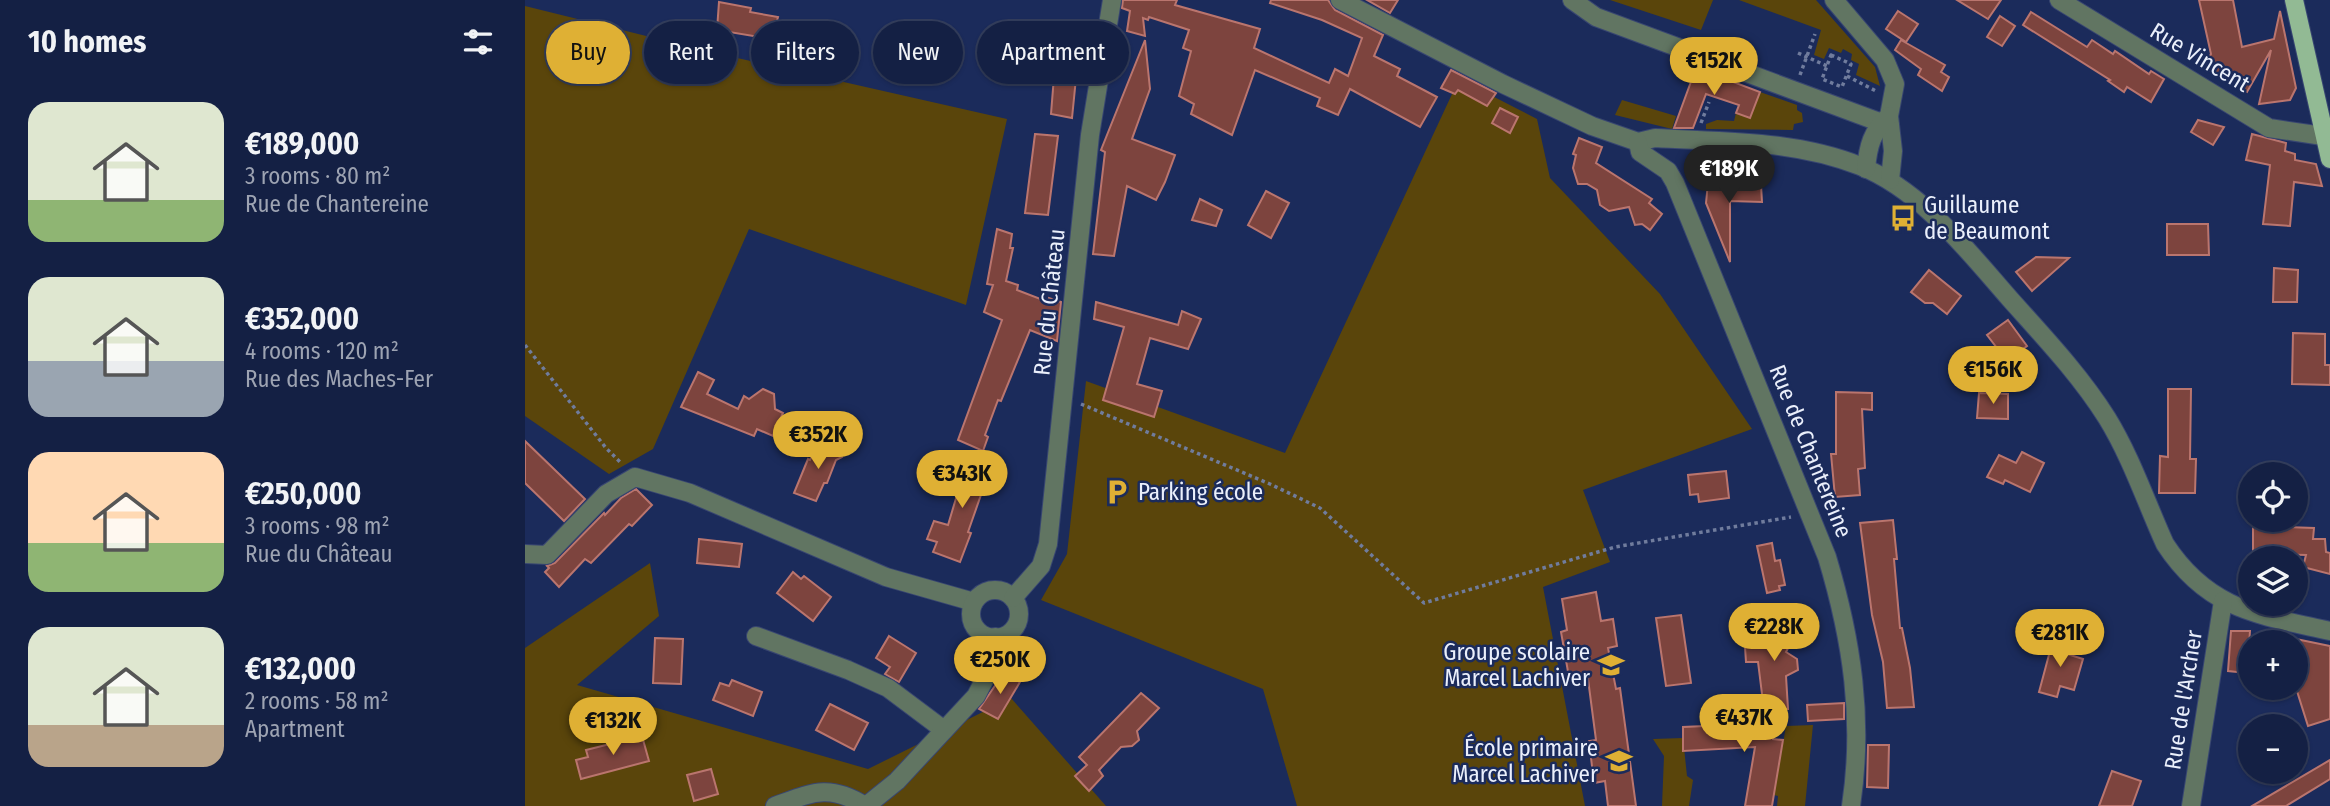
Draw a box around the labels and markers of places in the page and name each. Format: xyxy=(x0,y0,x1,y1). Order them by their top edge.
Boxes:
pin: €152K xyxy=(1665,38,1763,97)
pin: €189K xyxy=(1680,146,1778,205)
place label: Guillaume de Beaumont xyxy=(1924,191,2050,245)
bus stop icon: Guillaume de Beaumont xyxy=(1888,203,1918,233)
pin: €156K xyxy=(1944,346,2042,406)
pin: €352K xyxy=(769,412,867,471)
pin: €343K xyxy=(913,450,1011,510)
parking icon: Parking école xyxy=(1102,477,1132,507)
place label: Parking école xyxy=(1138,478,1263,506)
pin: €228K xyxy=(1725,604,1823,663)
pin: €281K xyxy=(2011,610,2109,669)
pin: €250K xyxy=(951,636,1049,696)
place label: Groupe scolaire Marcel Lachiver xyxy=(1443,638,1590,692)
school or university icon: Groupe scolaire Marcel Lachiver xyxy=(1596,650,1626,680)
pin: €437K xyxy=(1695,694,1793,754)
pin: €132K xyxy=(564,698,662,757)
place label: École primaire Marcel Lachiver xyxy=(1452,733,1598,788)
school or university icon: École primaire Marcel Lachiver xyxy=(1604,746,1634,776)

